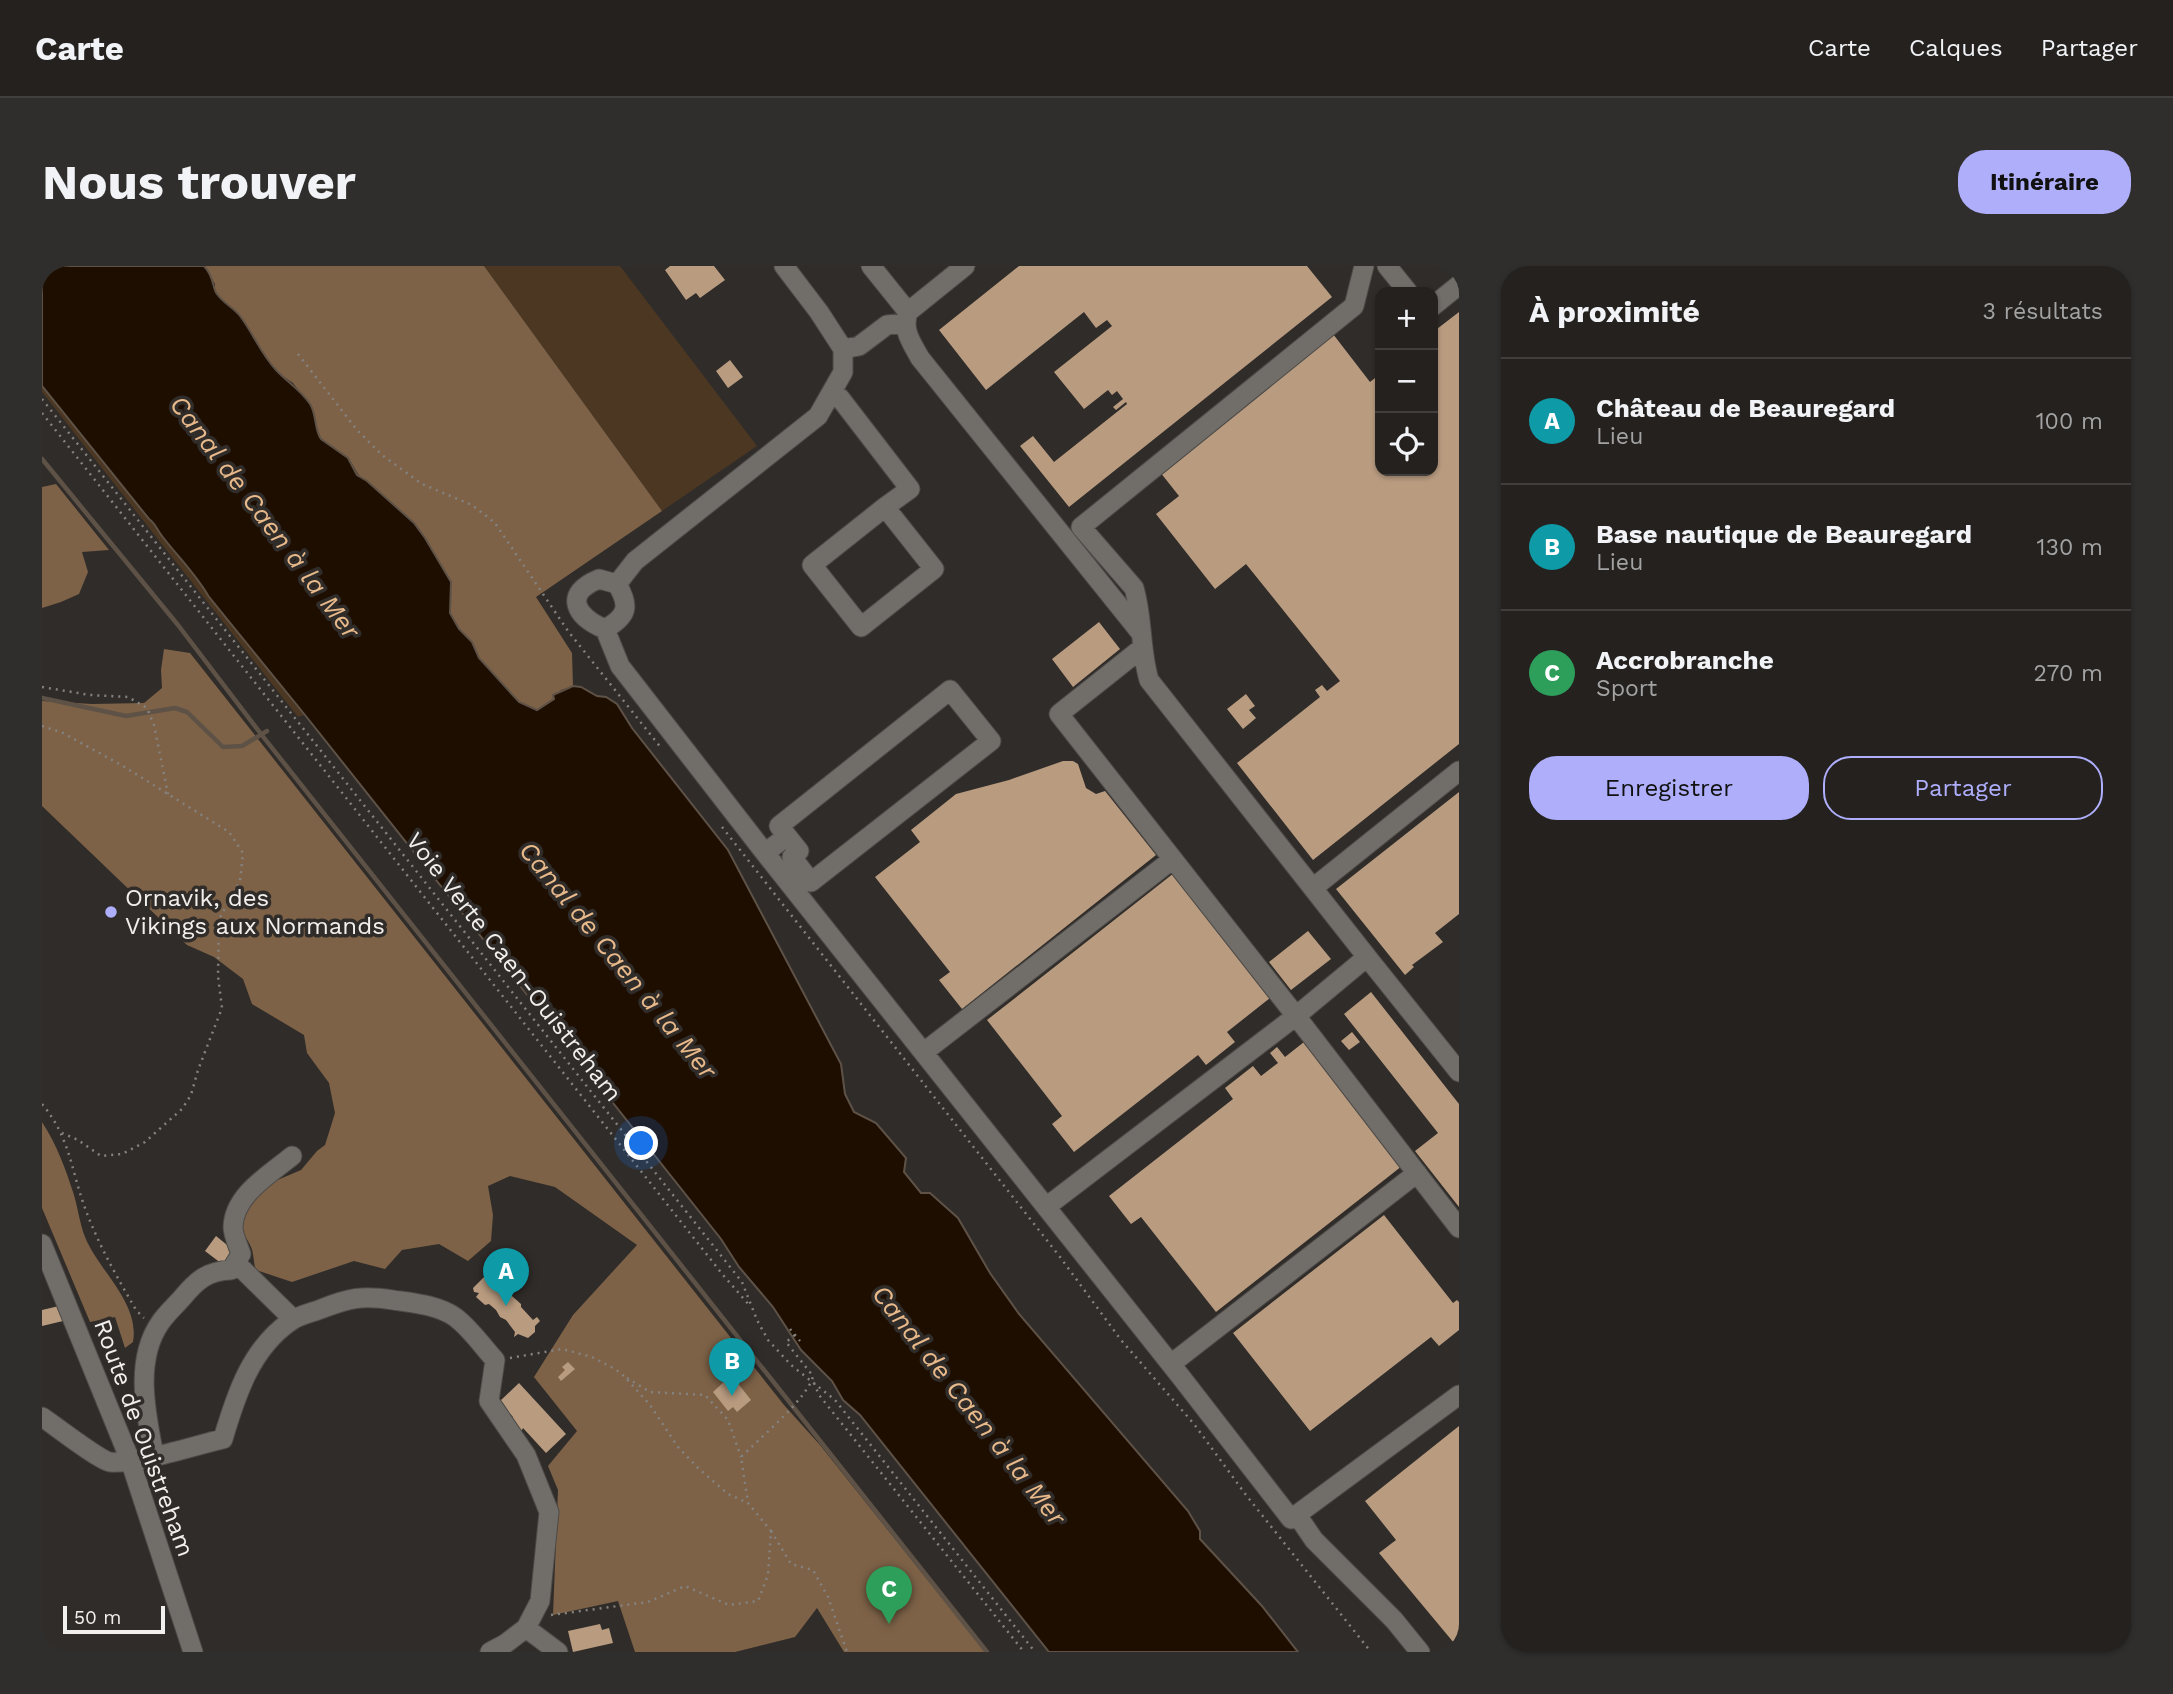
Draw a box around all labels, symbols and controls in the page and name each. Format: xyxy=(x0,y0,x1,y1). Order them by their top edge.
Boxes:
text: Carte xyxy=(35,29,124,68)
text: Carte xyxy=(1808,34,1871,62)
text: Calques xyxy=(1909,34,2003,62)
text: Partager xyxy=(2041,34,2138,62)
button: Itinéraire xyxy=(1958,150,2131,214)
text: Nous trouver xyxy=(42,153,356,211)
map controls xyxy=(1375,287,1438,476)
button: + xyxy=(1375,287,1438,350)
text: À proximité xyxy=(1529,294,1700,329)
text: 3 résultats xyxy=(1983,298,2103,325)
button: − xyxy=(1375,350,1438,413)
water label: Canal de Caen à la Mer xyxy=(164,390,367,645)
text: Château de Beauregard xyxy=(1596,393,1895,423)
text: A xyxy=(1544,408,1560,435)
text: 100 m xyxy=(2036,408,2103,435)
button: locate xyxy=(1375,413,1438,476)
text: Lieu xyxy=(1596,423,1643,450)
text: Base nautique de Beauregard xyxy=(1596,519,1972,549)
text: B xyxy=(1544,534,1560,561)
text: 130 m xyxy=(2037,534,2103,561)
text: Lieu xyxy=(1596,549,1643,576)
text: Accrobranche xyxy=(1596,645,1774,675)
text: C xyxy=(1544,660,1560,687)
text: 270 m xyxy=(2034,660,2103,687)
text: Sport xyxy=(1596,675,1657,702)
button: Enregistrer xyxy=(1529,756,1809,820)
button: Partager xyxy=(1823,756,2103,820)
street label: Voie Verte Caen-Ouistreham xyxy=(400,827,628,1107)
water label: Canal de Caen à la Mer xyxy=(513,835,724,1085)
place label: Ornavik, des Vikings aux Normands xyxy=(125,884,385,940)
marker: Ornavik, des Vikings aux Normands xyxy=(103,904,119,920)
your location xyxy=(624,1126,658,1160)
pin: A xyxy=(483,1248,529,1306)
water label: Canal de Caen à la Mer xyxy=(866,1279,1073,1532)
street label: Route de Ouistreham xyxy=(88,1316,200,1560)
pin: B xyxy=(709,1338,755,1396)
pin: C xyxy=(866,1566,912,1624)
scale bar xyxy=(63,1603,164,1635)
text: 50 m xyxy=(74,1606,121,1629)

